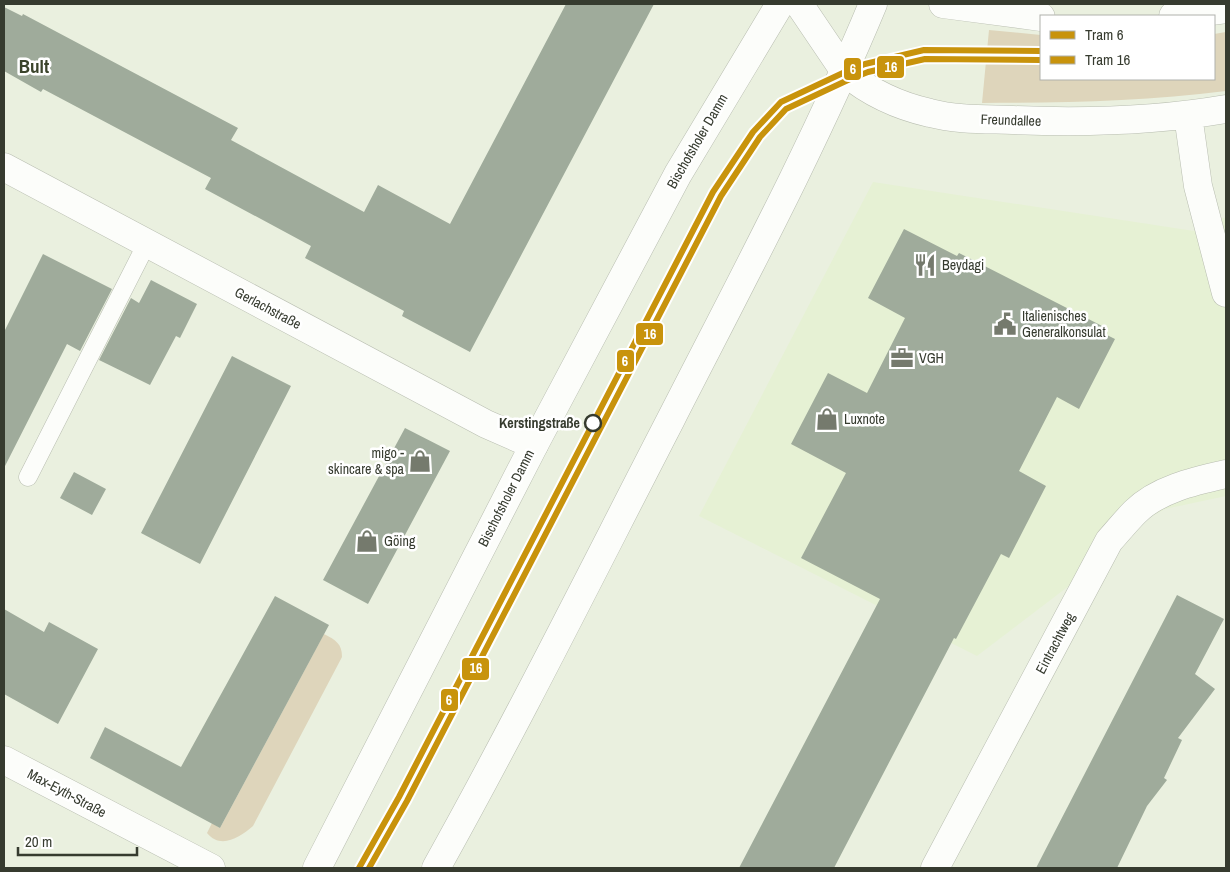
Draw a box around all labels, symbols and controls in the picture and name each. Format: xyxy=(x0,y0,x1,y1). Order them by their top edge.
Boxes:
legend xyxy=(1040,15,1215,80)
text: Tram 6 xyxy=(1085,24,1124,45)
text: Tram 16 xyxy=(1085,49,1131,70)
district label: Bult xyxy=(19,53,49,79)
line badge: 16 xyxy=(876,55,905,79)
line badge: 6 xyxy=(843,57,862,81)
text: 16 xyxy=(885,58,897,76)
text: 6 xyxy=(850,60,856,78)
street label: Bischofsholer Damm xyxy=(663,90,731,192)
street label: Freundallee xyxy=(980,110,1042,130)
restaurant icon: Beydagi xyxy=(912,252,938,278)
place label: Beydagi xyxy=(942,256,984,274)
street label: Gerlachstraße xyxy=(232,283,304,333)
place label: Italienisches Generalkonsulat xyxy=(1022,307,1106,341)
public building icon: Italienisches Generalkonsulat xyxy=(992,311,1018,337)
line badge: 16 xyxy=(635,322,664,346)
text: 16 xyxy=(644,325,656,343)
office icon: VGH xyxy=(889,345,915,371)
line badge: 6 xyxy=(616,349,635,373)
place label: VGH xyxy=(919,349,944,367)
text: 6 xyxy=(622,352,628,370)
shop icon: Luxnote xyxy=(814,406,840,432)
place label: Luxnote xyxy=(844,410,885,428)
place label: Kerstingstraße xyxy=(499,414,580,432)
marker: Kerstingstraße xyxy=(584,414,602,432)
place label: migo - skincare & spa xyxy=(328,444,405,478)
street label: Bischofsholer Damm xyxy=(474,446,538,550)
shop icon: migo - skincare & spa xyxy=(407,448,433,474)
shop icon: Göing xyxy=(354,528,380,554)
place label: Göing xyxy=(384,532,416,550)
street label: Eintrachtweg xyxy=(1031,609,1079,677)
line badge: 16 xyxy=(461,657,490,681)
text: 16 xyxy=(470,659,482,677)
line badge: 6 xyxy=(440,688,459,712)
text: 6 xyxy=(446,691,452,709)
street label: Max-Eyth-Straße xyxy=(24,765,110,821)
scale bar xyxy=(18,824,136,856)
text: 20 m xyxy=(25,831,52,852)

